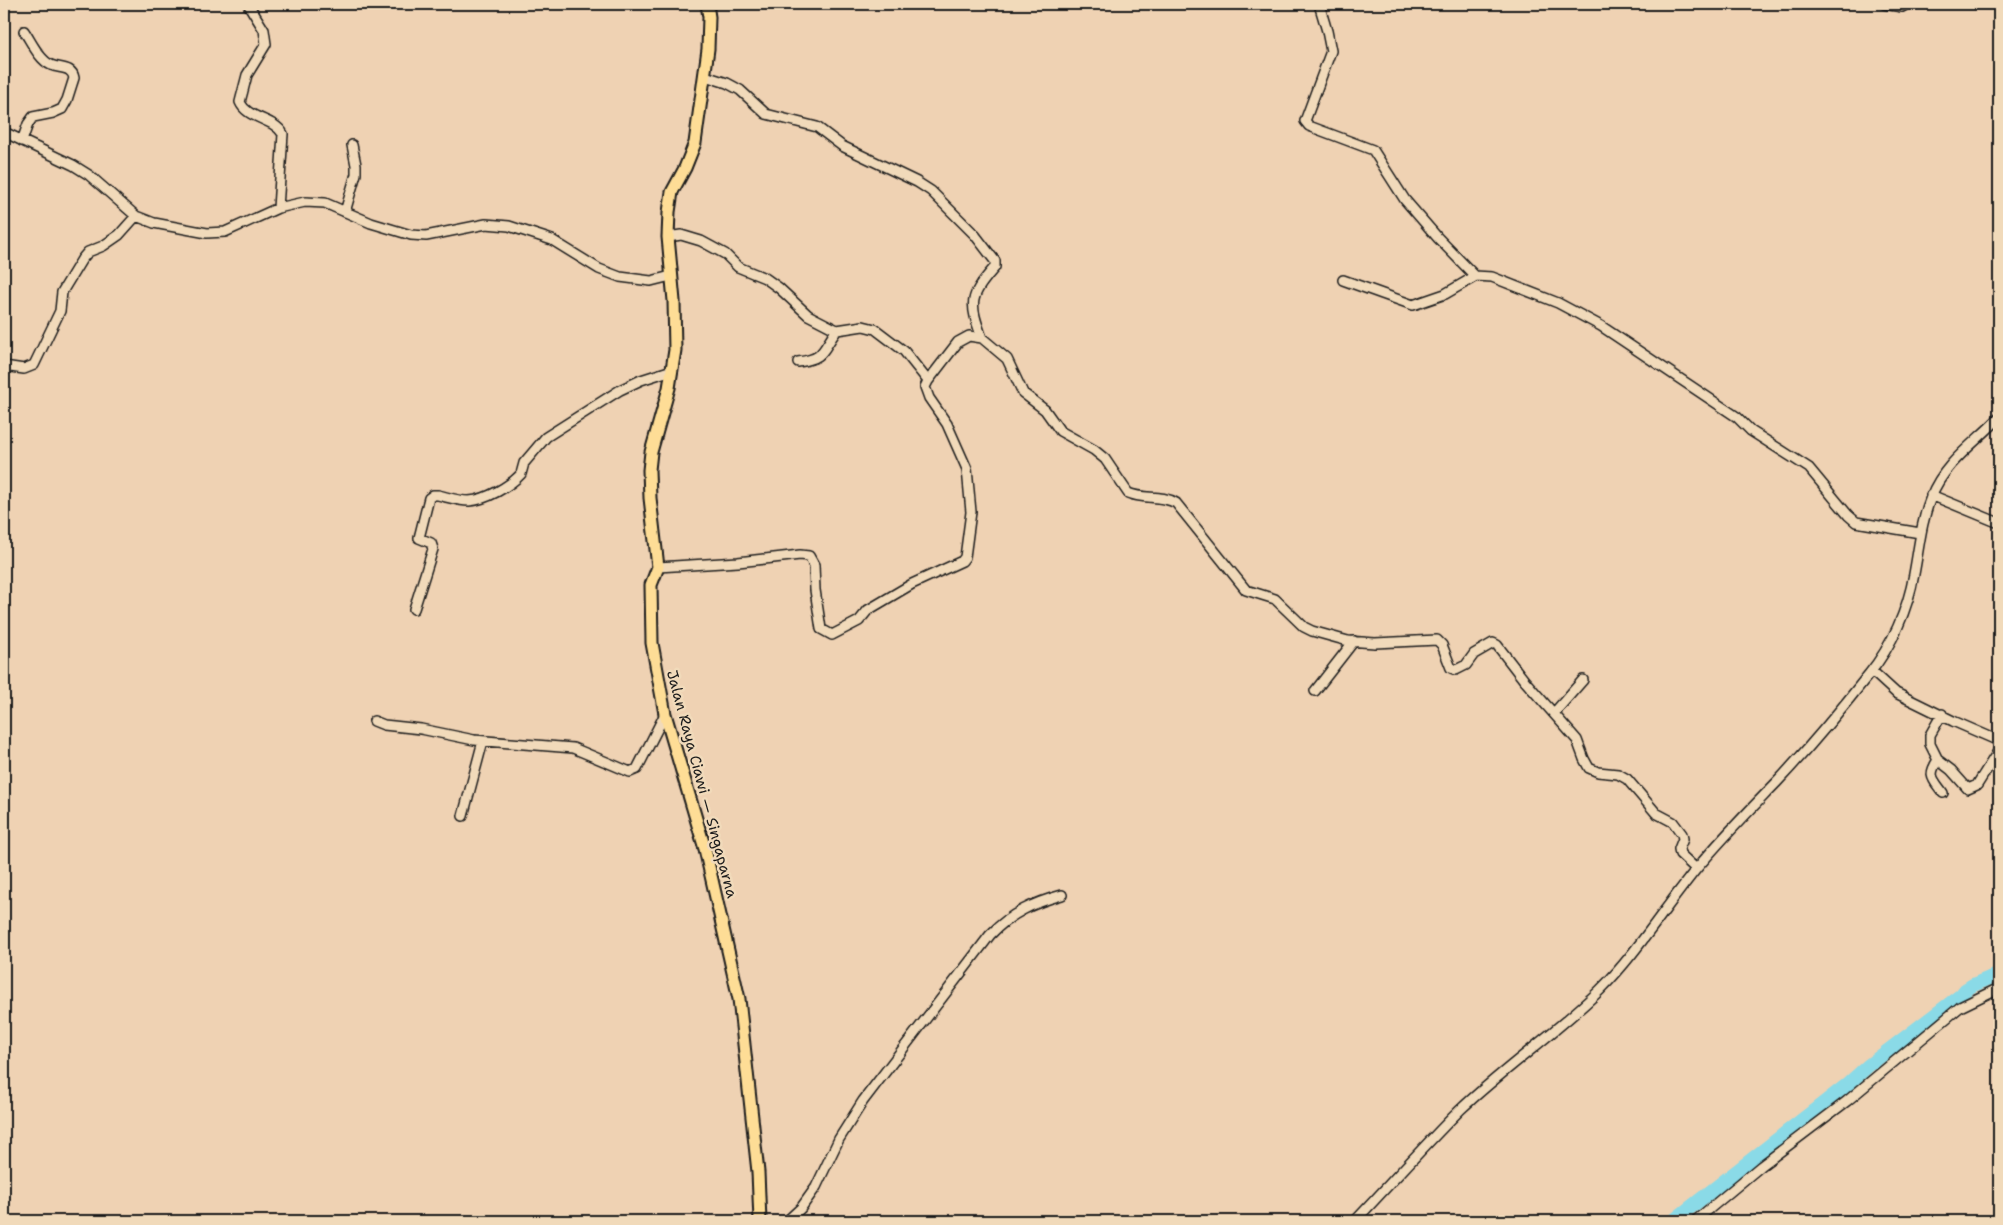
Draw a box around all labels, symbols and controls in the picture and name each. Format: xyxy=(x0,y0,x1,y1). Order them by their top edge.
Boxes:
street label: Jalan Raya Ciawi — Singaparna xyxy=(662,668,742,901)

